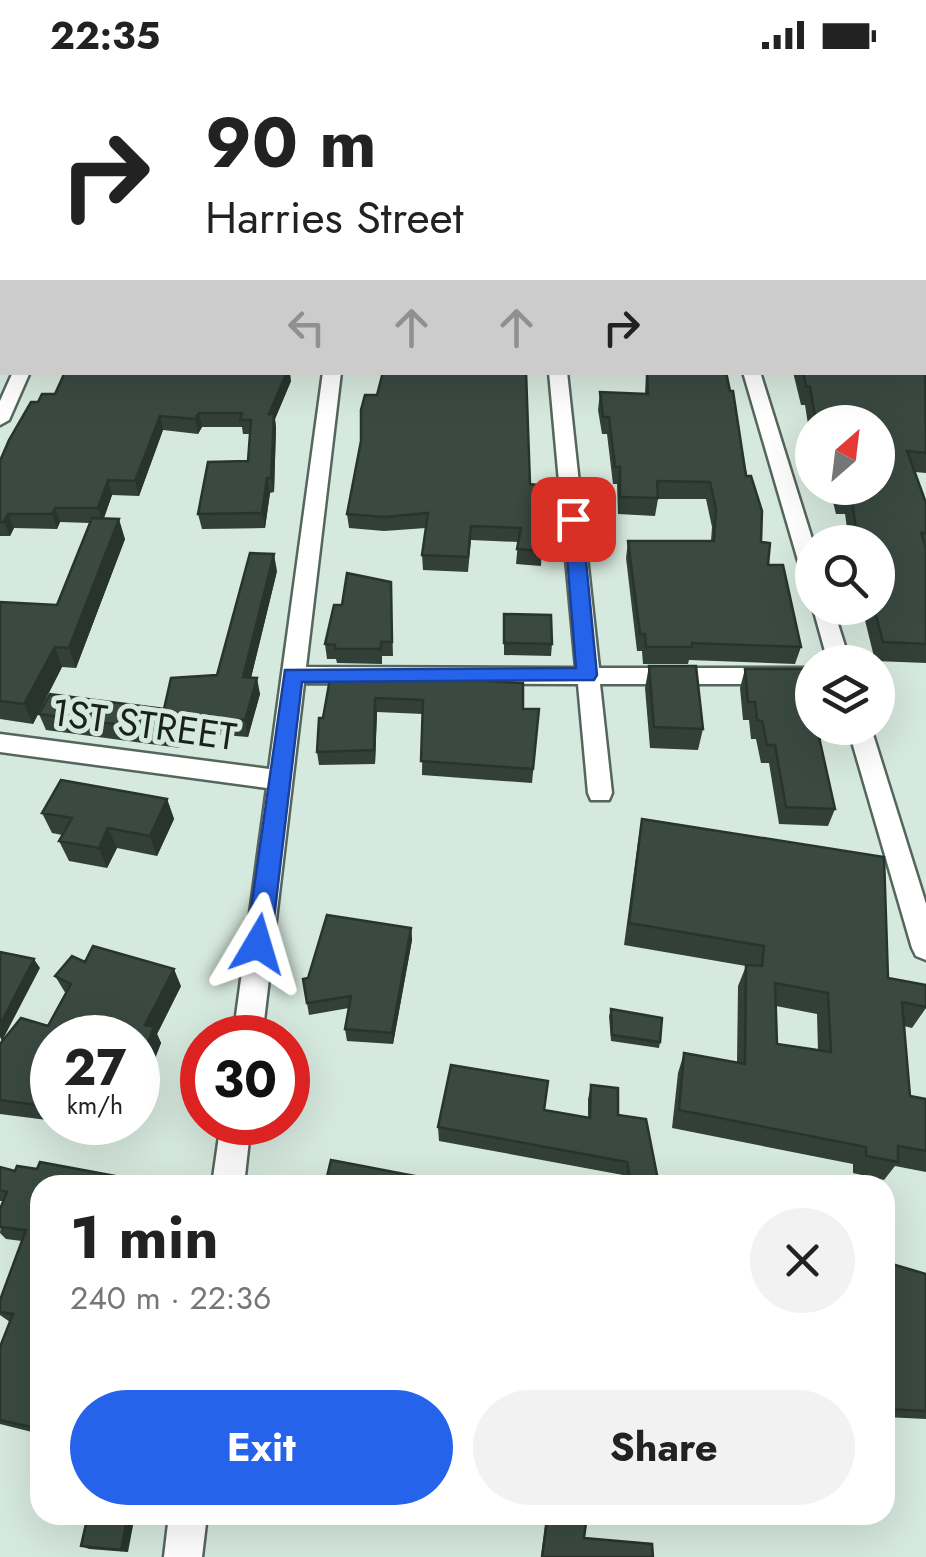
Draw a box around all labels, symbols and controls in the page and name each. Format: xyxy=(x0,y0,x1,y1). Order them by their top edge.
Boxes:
text: 22:35 xyxy=(50,8,160,63)
text: 90 m xyxy=(205,92,377,193)
icon: right xyxy=(40,110,170,240)
text: Harries Street xyxy=(205,185,464,250)
icon: left xyxy=(279,300,334,355)
icon: ahead xyxy=(384,300,439,355)
icon: ahead xyxy=(489,300,544,355)
icon: right xyxy=(594,300,649,355)
north arrow xyxy=(795,405,895,505)
map controls xyxy=(795,405,895,745)
pin xyxy=(531,477,616,562)
icon: arrive xyxy=(546,492,601,547)
button: search xyxy=(795,525,895,625)
button: layers xyxy=(795,645,895,745)
street label: 1ST STREET xyxy=(48,684,240,764)
position arrow xyxy=(206,892,310,996)
speed limit sign: 30 xyxy=(180,1015,310,1145)
text: 27 xyxy=(64,1031,126,1104)
text: km/h xyxy=(67,1087,123,1123)
text: 1 min xyxy=(70,1194,219,1281)
button: close xyxy=(750,1208,855,1313)
text: 240 m · 22:36 xyxy=(70,1275,271,1321)
button: Exit xyxy=(70,1390,453,1505)
button: Share xyxy=(473,1390,855,1505)

